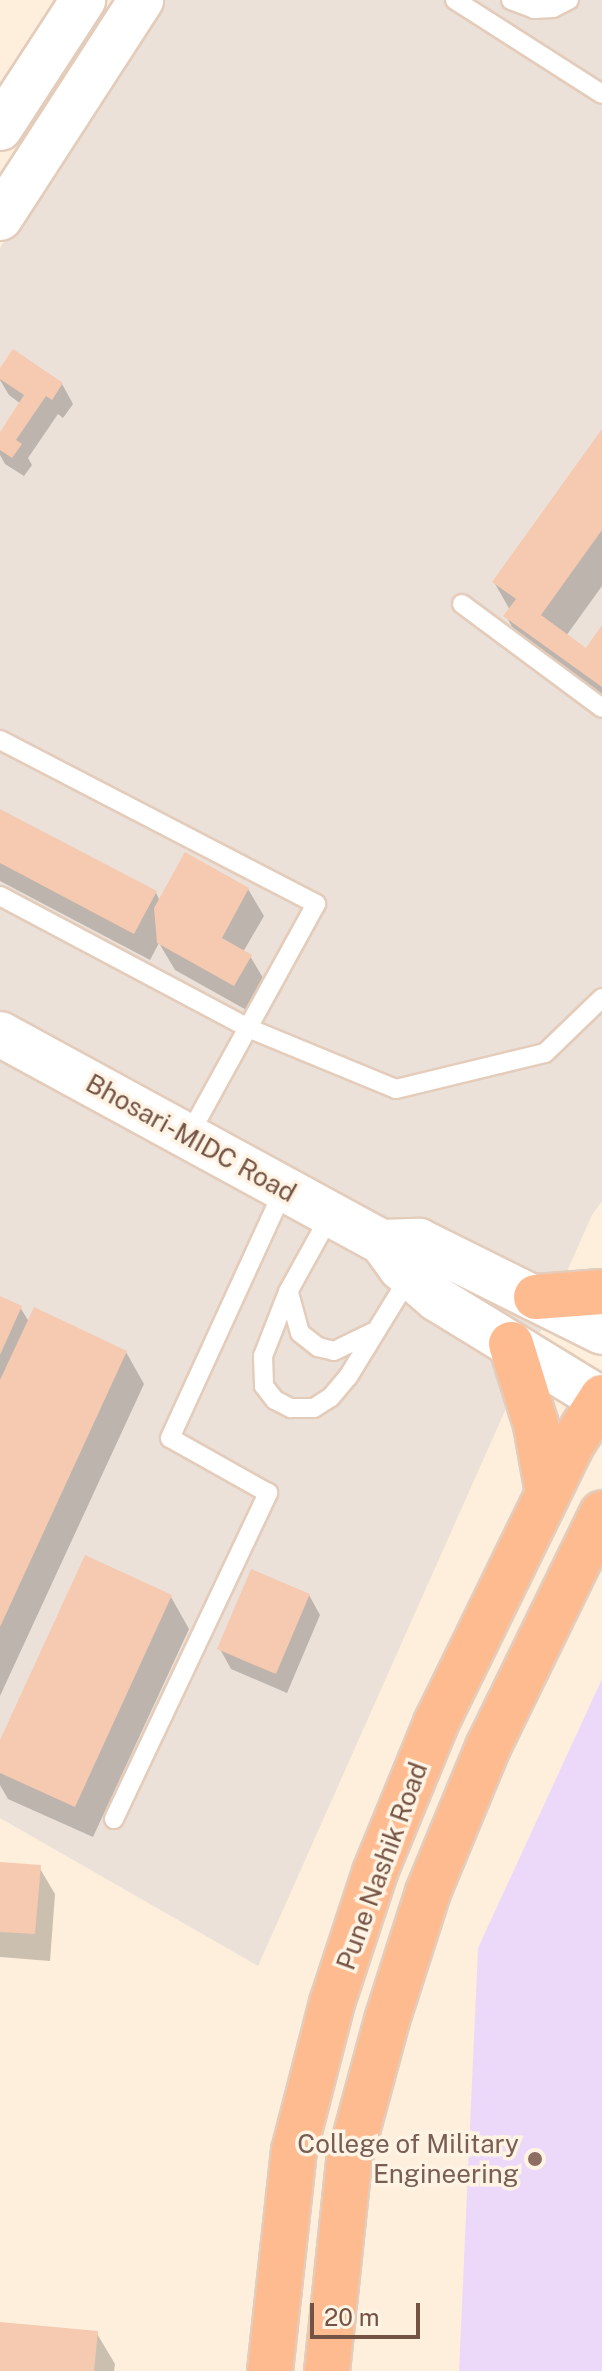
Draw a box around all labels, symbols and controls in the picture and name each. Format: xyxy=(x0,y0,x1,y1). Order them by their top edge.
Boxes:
street label: Bhosari-MIDC Road xyxy=(81,1067,301,1209)
street label: Pune Nashik Road xyxy=(330,1758,434,1974)
place label: College of Military Engineering xyxy=(297,2128,519,2190)
marker: College of Military Engineering xyxy=(526,2150,544,2168)
scale bar xyxy=(314,2287,424,2337)
text: 20 m xyxy=(324,2303,380,2331)

